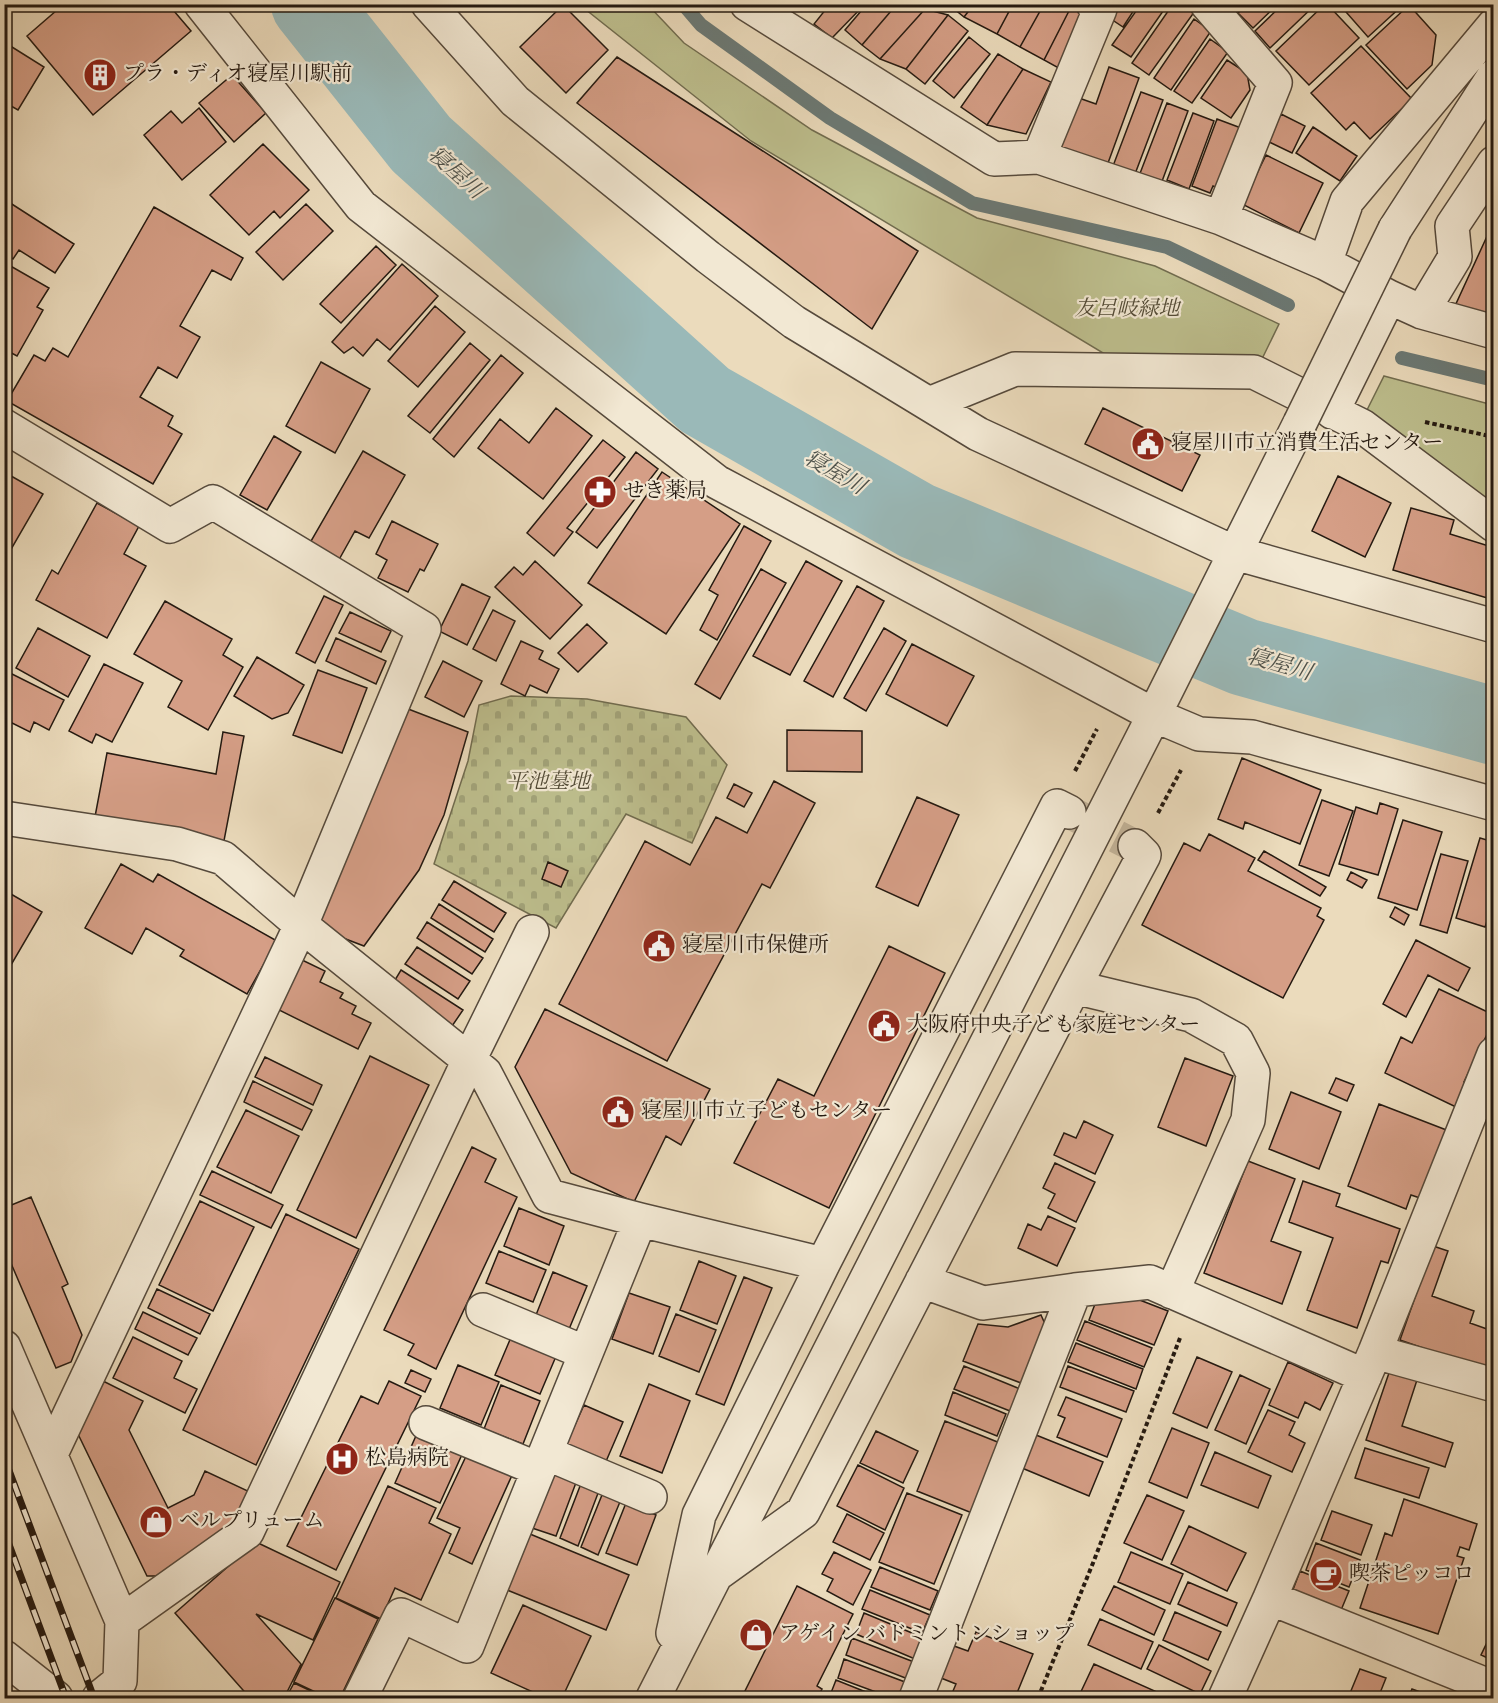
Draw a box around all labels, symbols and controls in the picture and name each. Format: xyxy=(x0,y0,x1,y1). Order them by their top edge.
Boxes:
building icon: プラ・ディオ寝屋川駅前 xyxy=(82,57,118,93)
place label: プラ・ディオ寝屋川駅前 xyxy=(123,60,352,90)
water label: 寝屋川 xyxy=(420,140,492,209)
park label: 友呂岐緑地 xyxy=(1075,295,1181,325)
public building icon: 寝屋川市立消費生活センター xyxy=(1130,426,1166,462)
place label: 寝屋川市立消費生活センター xyxy=(1171,429,1443,459)
water label: 寝屋川 xyxy=(797,444,872,505)
pharmacy icon: せき薬局 xyxy=(582,474,618,510)
place label: せき薬局 xyxy=(623,477,707,507)
water label: 寝屋川 xyxy=(1243,642,1317,691)
park label: 平池墓地 xyxy=(506,768,592,798)
public building icon: 寝屋川市保健所 xyxy=(641,928,677,964)
place label: 寝屋川市保健所 xyxy=(682,931,829,961)
public building icon: 大阪府中央子ども家庭センター xyxy=(866,1008,902,1044)
place label: 大阪府中央子ども家庭センター xyxy=(907,1011,1200,1041)
public building icon: 寝屋川市立子どもセンター xyxy=(600,1094,636,1130)
place label: 寝屋川市立子どもセンター xyxy=(641,1097,892,1127)
hospital icon: 松島病院 xyxy=(324,1441,360,1477)
place label: 松島病院 xyxy=(365,1444,449,1474)
shop icon: ベルプリューム xyxy=(138,1504,174,1540)
place label: ベルプリューム xyxy=(179,1507,325,1537)
cafe icon: 喫茶ピッコロ xyxy=(1308,1557,1344,1593)
place label: 喫茶ピッコロ xyxy=(1349,1560,1474,1590)
shop icon: アゲイン バドミントンショップ xyxy=(738,1617,774,1653)
place label: アゲイン バドミントンショップ xyxy=(779,1620,1074,1650)

